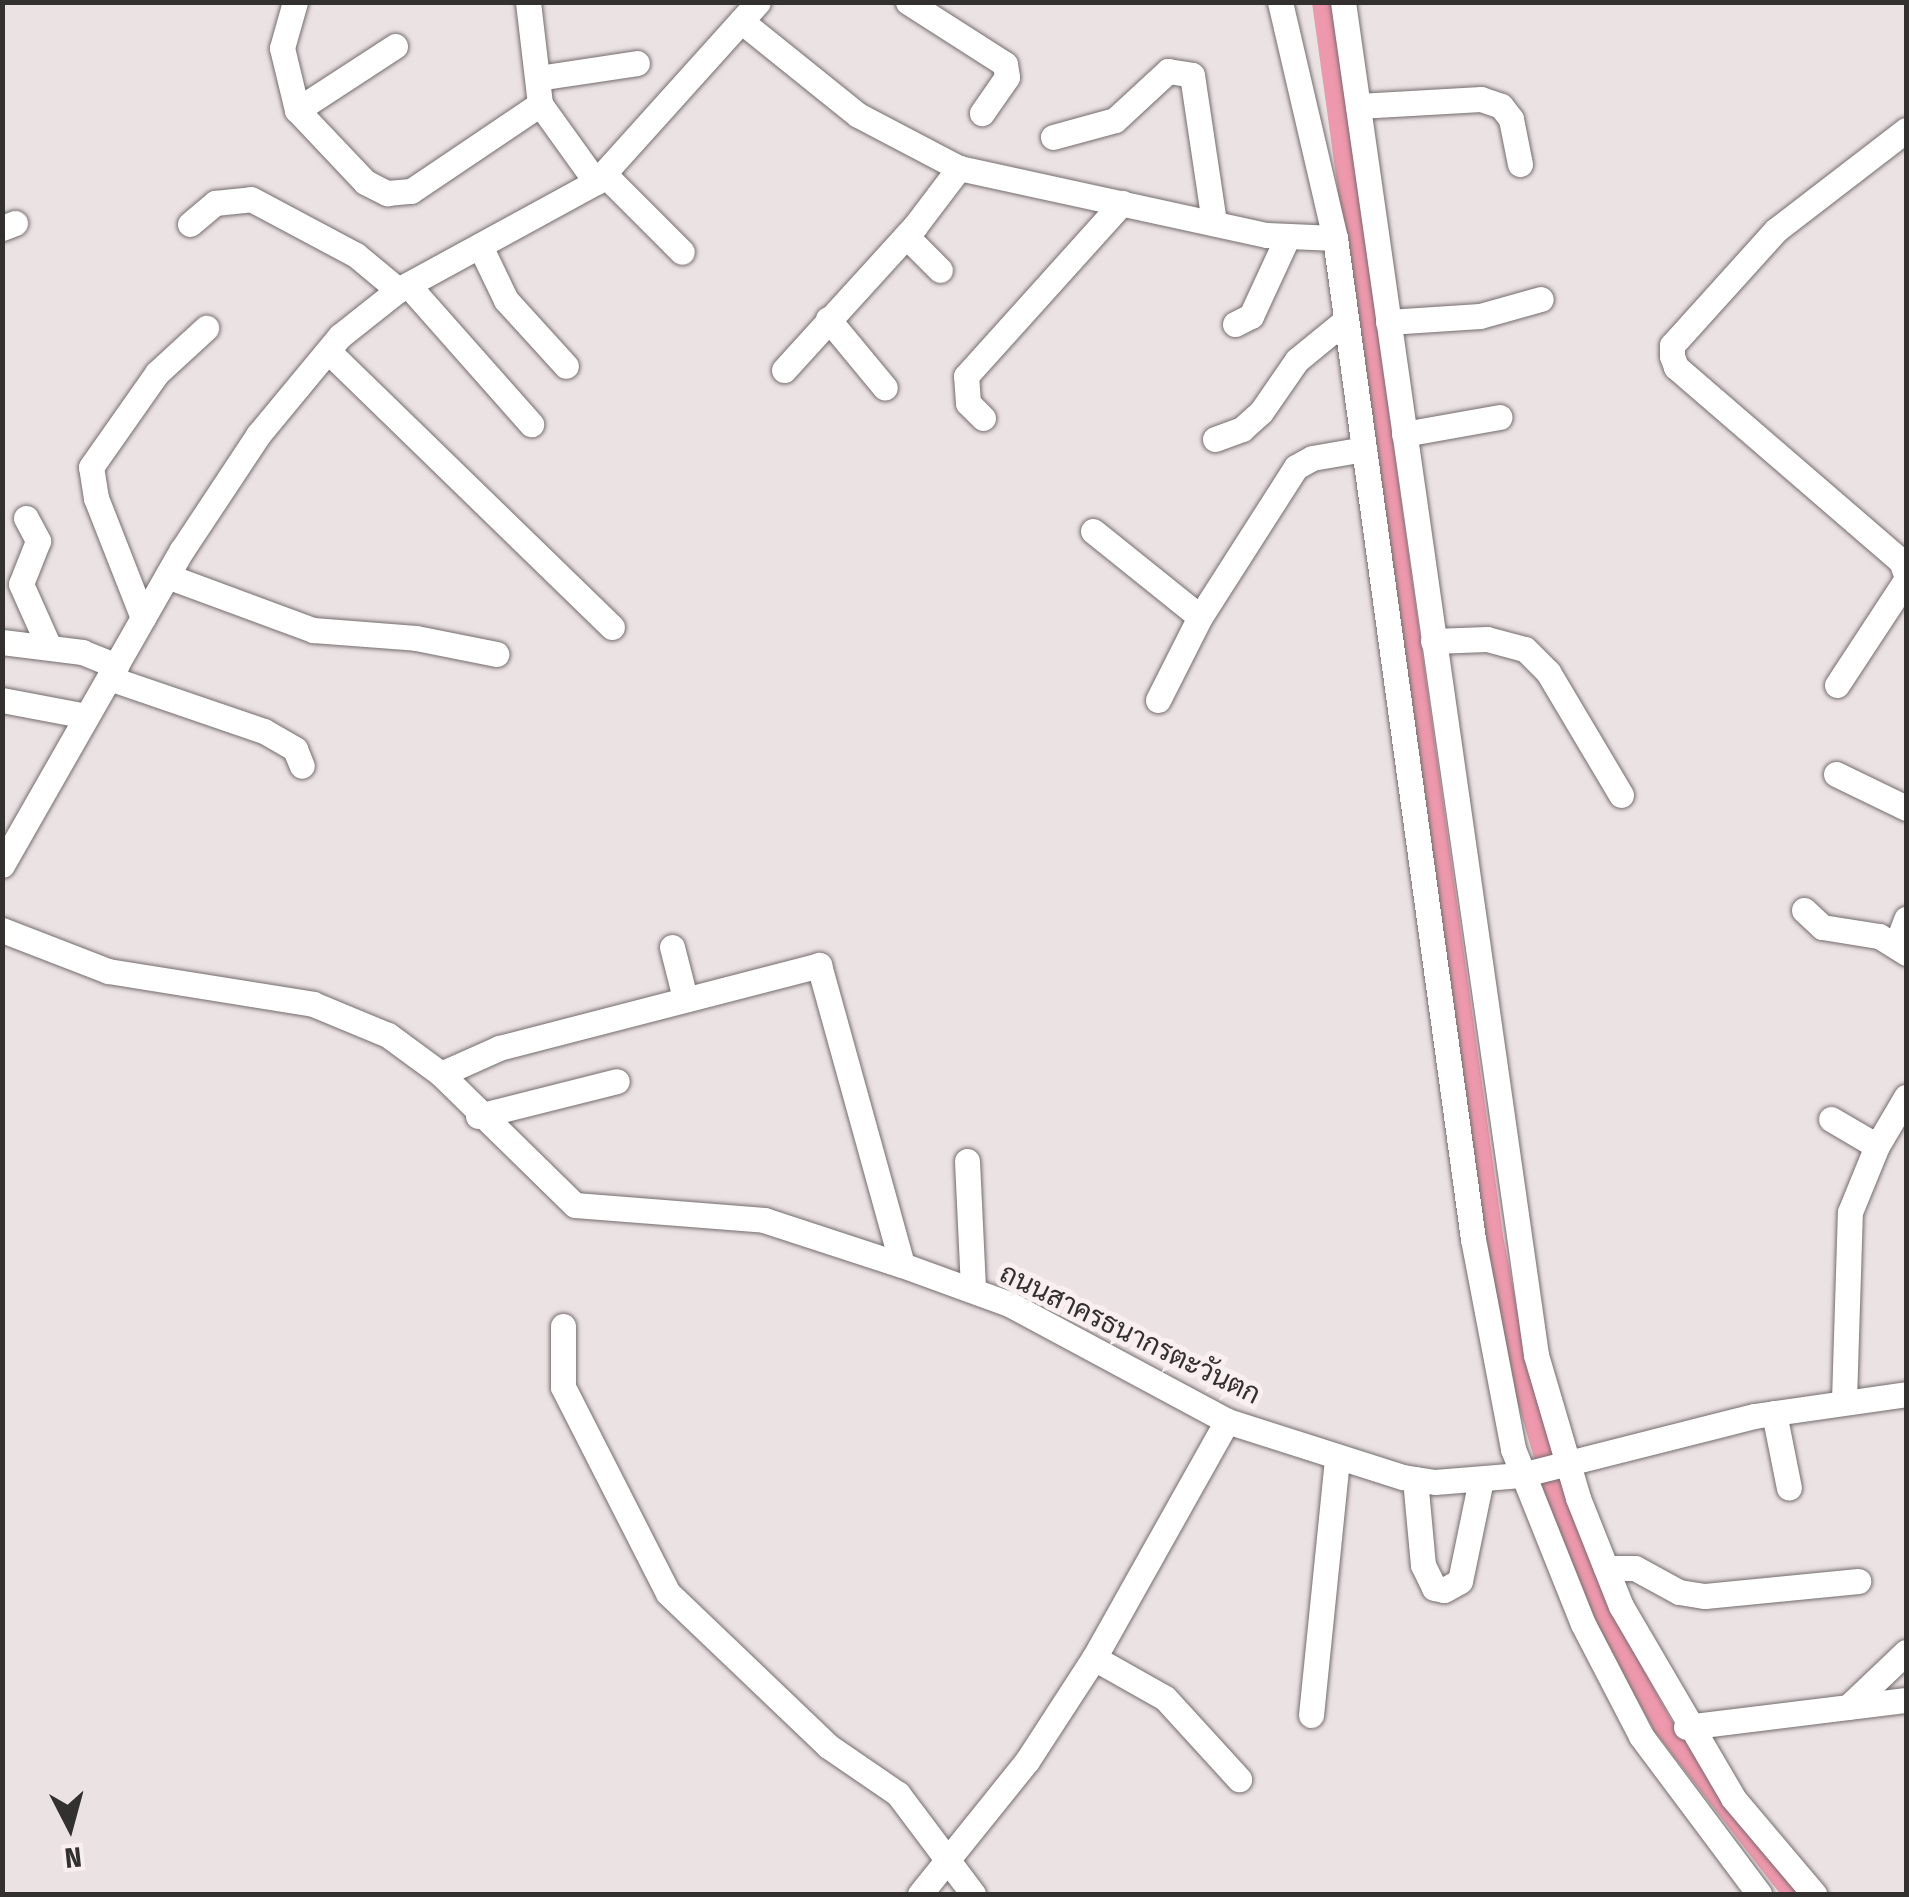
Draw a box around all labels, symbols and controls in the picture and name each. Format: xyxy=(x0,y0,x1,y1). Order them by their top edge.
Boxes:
street label: ถนนสาครธนากรตะวันตก xyxy=(994,1256,1266,1412)
north arrow xyxy=(20,1777,120,1877)
text: N xyxy=(63,1840,83,1875)

